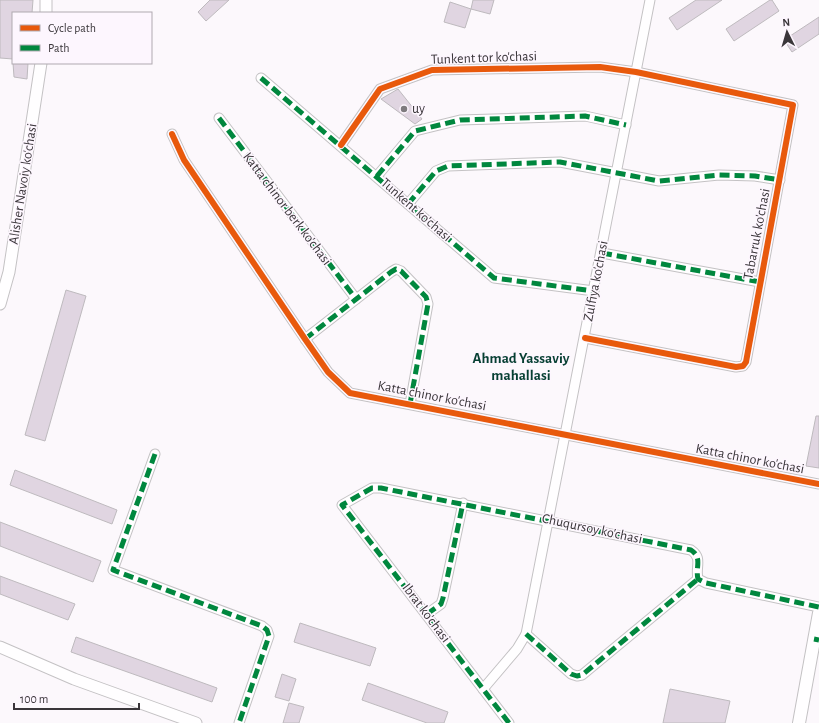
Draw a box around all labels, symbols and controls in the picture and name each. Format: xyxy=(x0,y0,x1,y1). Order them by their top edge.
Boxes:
legend xyxy=(12,12,152,64)
north arrow xyxy=(767,12,807,52)
text: N xyxy=(782,17,790,28)
text: Cycle path xyxy=(48,22,96,35)
text: Path xyxy=(48,42,70,54)
street label: Tunkent tor ko'chasi xyxy=(431,49,537,67)
place label: uy xyxy=(412,102,425,116)
marker: uy xyxy=(399,104,409,114)
street label: Alisher Navoiy ko'chasi xyxy=(7,123,39,245)
street label: Katta chinor berk ko'chasi xyxy=(240,150,334,268)
street label: Tunkent ko'chasi xyxy=(378,176,454,244)
street label: Tabarruk ko'chasi xyxy=(741,187,773,281)
street label: Zulfiya ko'chasi xyxy=(581,239,611,323)
district label: Ahmad Yassaviy mahallasi xyxy=(472,351,570,383)
street label: Katta chinor ko'chasi xyxy=(377,379,487,413)
street label: Katta chinor ko'chasi xyxy=(695,442,805,476)
street label: Chuqursoy ko'chasi xyxy=(541,512,643,546)
street label: Ibrat ko'chasi xyxy=(399,581,453,645)
scale bar xyxy=(14,685,139,711)
text: 100 m xyxy=(20,693,48,705)

